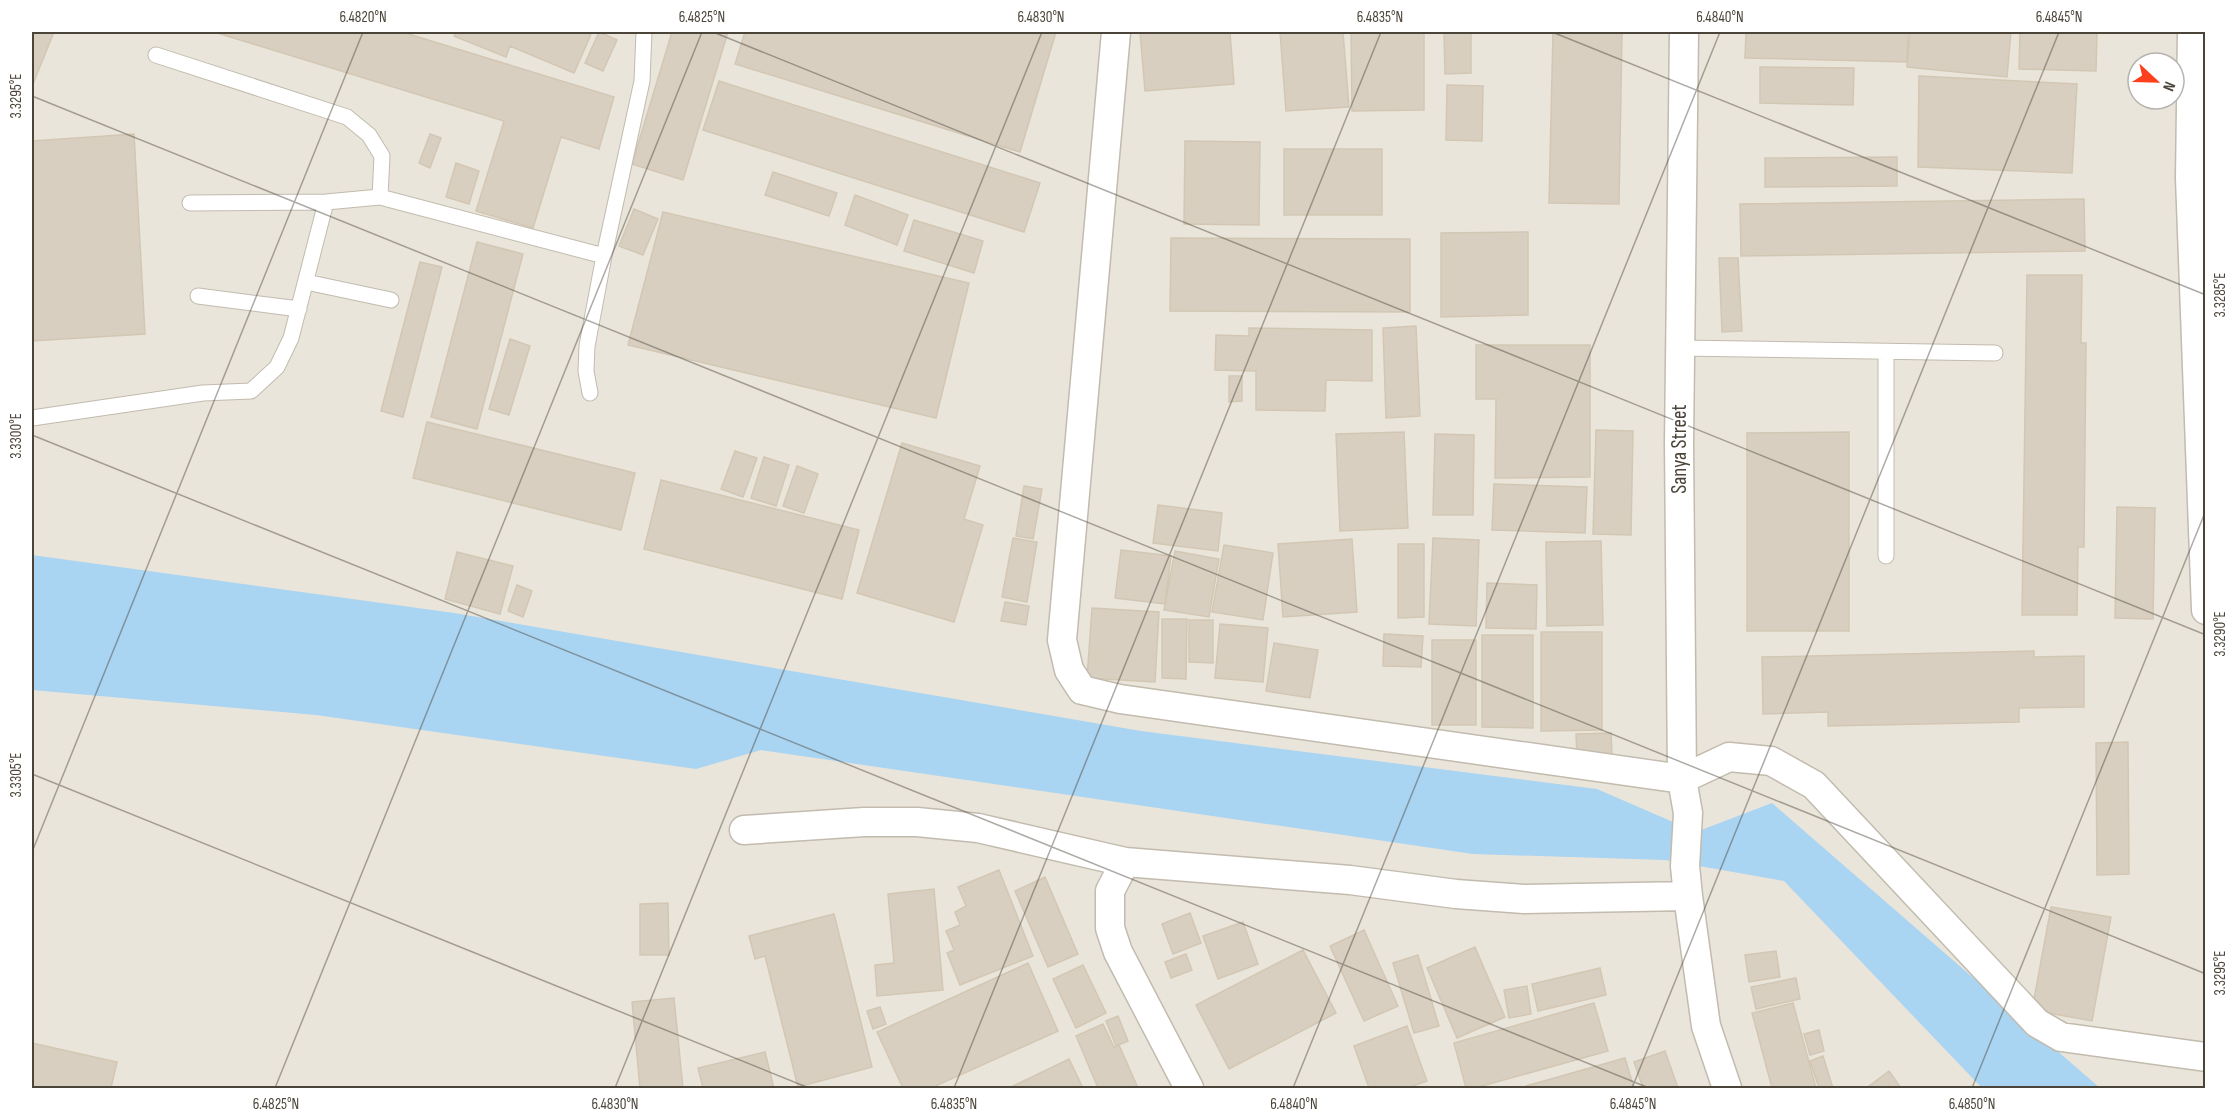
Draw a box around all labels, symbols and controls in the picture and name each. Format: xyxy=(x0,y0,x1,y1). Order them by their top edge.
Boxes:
text: 6.4820°N xyxy=(339,8,387,27)
text: 6.4825°N xyxy=(679,8,725,27)
text: 6.4830°N xyxy=(1018,8,1065,27)
text: 6.4835°N xyxy=(1357,8,1403,27)
text: 6.4840°N xyxy=(1696,8,1744,27)
text: 6.4845°N xyxy=(2036,8,2082,27)
north arrow xyxy=(2126,51,2186,111)
text: 3.3295°E xyxy=(7,74,26,118)
text: N xyxy=(2158,79,2179,94)
text: 3.3285°E xyxy=(2211,273,2230,317)
street label: Sanya Street xyxy=(1667,404,1692,494)
text: 3.3300°E xyxy=(7,413,26,459)
text: 3.3290°E xyxy=(2211,611,2230,657)
text: 3.3305°E xyxy=(7,752,26,798)
text: 3.3295°E xyxy=(2211,951,2230,995)
text: 6.4825°N xyxy=(253,1095,299,1114)
text: 6.4830°N xyxy=(592,1095,639,1114)
text: 6.4835°N xyxy=(931,1095,977,1114)
text: 6.4840°N xyxy=(1270,1095,1318,1114)
text: 6.4845°N xyxy=(1610,1095,1656,1114)
text: 6.4850°N xyxy=(1949,1095,1995,1114)

